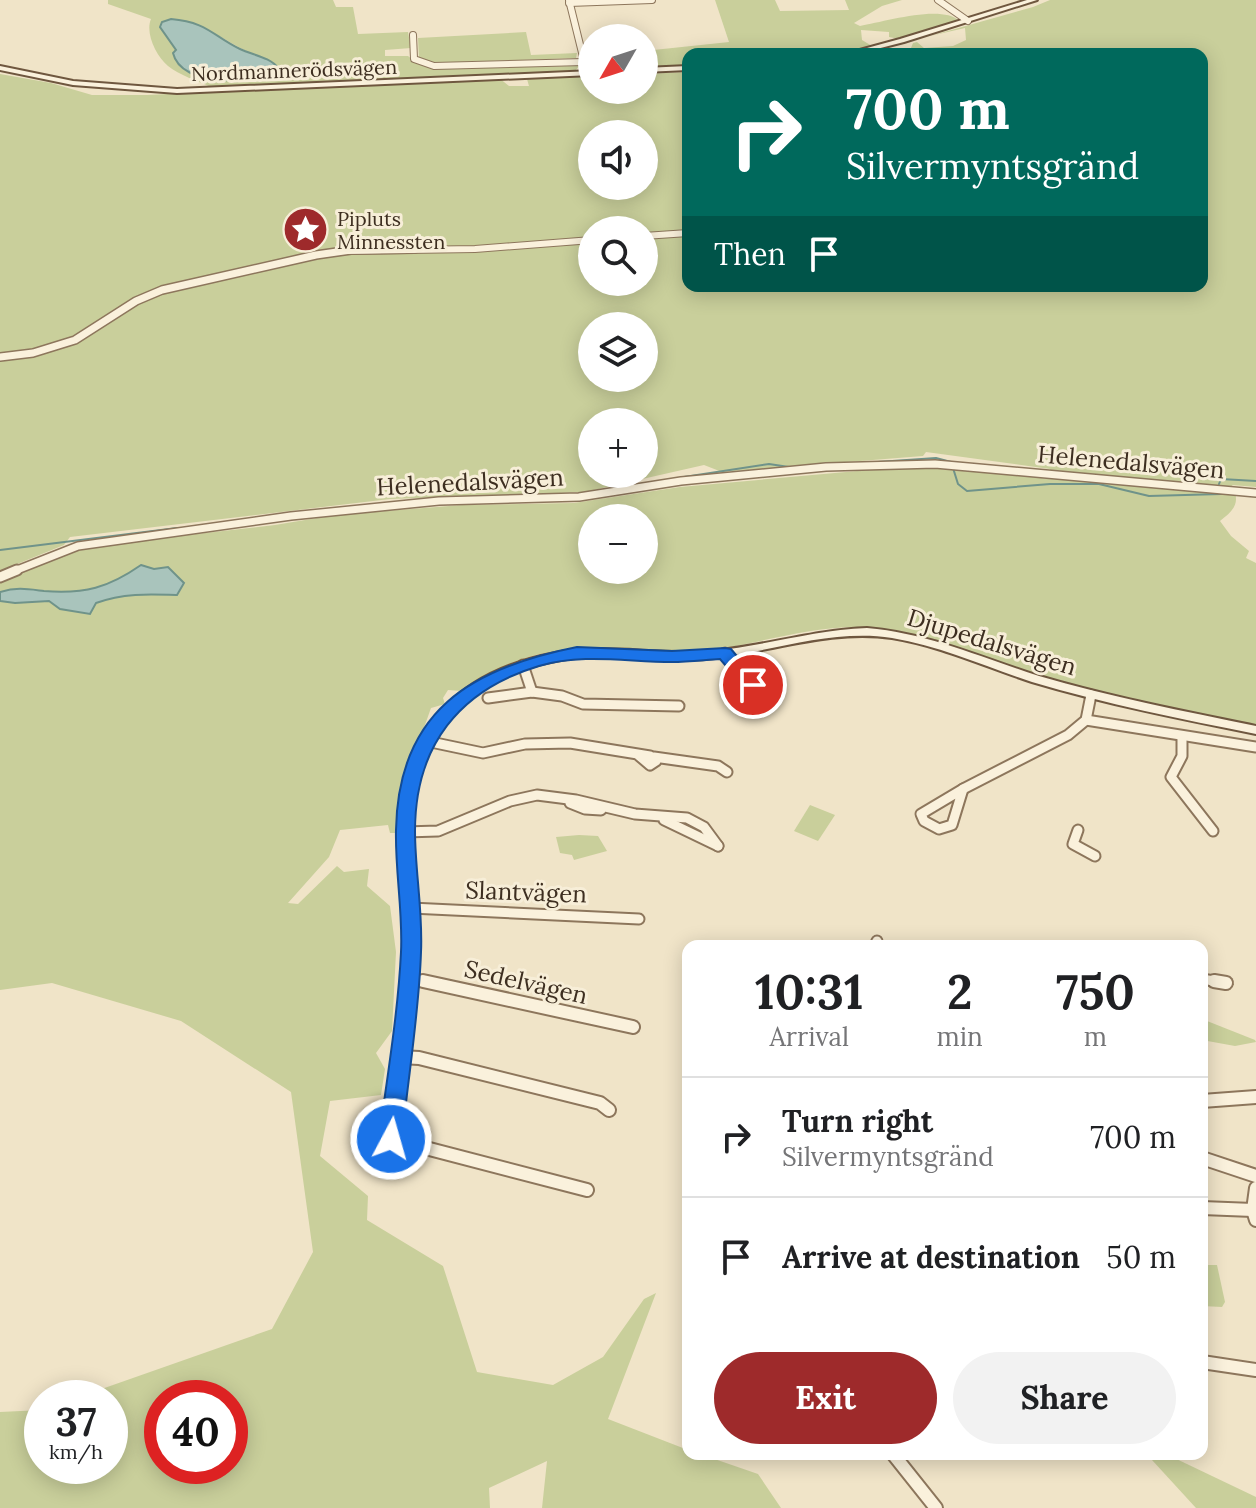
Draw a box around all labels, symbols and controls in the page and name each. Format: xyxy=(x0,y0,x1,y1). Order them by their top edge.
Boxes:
north arrow xyxy=(578,24,658,104)
map controls xyxy=(578,24,658,584)
street label: Nordmannerödsvägen xyxy=(191,54,397,86)
text: 700 m xyxy=(846,73,1010,144)
icon: right xyxy=(714,80,818,184)
button: sound xyxy=(578,120,658,200)
text: Silvermyntsgränd xyxy=(846,143,1139,189)
place icon: Pipluts Minnessten xyxy=(282,205,330,253)
place label: Pipluts Minnessten xyxy=(337,206,445,254)
button: search xyxy=(578,216,658,296)
icon: arrive xyxy=(802,232,846,276)
text: Then xyxy=(714,235,786,273)
button: layers xyxy=(578,312,658,392)
button: + xyxy=(578,408,658,488)
street label: Helenedalsvägen xyxy=(1036,438,1226,486)
street label: Helenedalsvägen xyxy=(376,462,564,502)
button: − xyxy=(578,504,658,584)
street label: Djupedalsvägen xyxy=(904,602,1080,682)
pin xyxy=(719,651,787,719)
icon: arrive xyxy=(731,663,775,707)
street label: Slantvägen xyxy=(465,874,587,910)
street label: Sedelvägen xyxy=(461,953,591,1011)
text: 10:31 xyxy=(755,961,863,1022)
text: 2 xyxy=(947,961,972,1022)
text: 750 xyxy=(1056,961,1135,1022)
text: Arrival xyxy=(770,1020,849,1053)
text: min xyxy=(937,1020,983,1053)
text: m xyxy=(1084,1020,1107,1053)
position arrow xyxy=(349,1097,433,1181)
text: Turn right xyxy=(782,1102,933,1140)
icon: right xyxy=(714,1115,758,1159)
text: 700 m xyxy=(1090,1118,1176,1156)
text: Silvermyntsgränd xyxy=(782,1140,994,1173)
icon: arrive xyxy=(714,1235,758,1279)
text: Arrive at destination xyxy=(782,1238,1080,1276)
text: 50 m xyxy=(1106,1238,1176,1276)
button: Exit xyxy=(714,1352,937,1444)
button: Share xyxy=(953,1352,1176,1444)
speed limit sign: 40 xyxy=(144,1380,248,1484)
text: 37 xyxy=(55,1396,97,1447)
text: km/h xyxy=(49,1439,103,1464)

